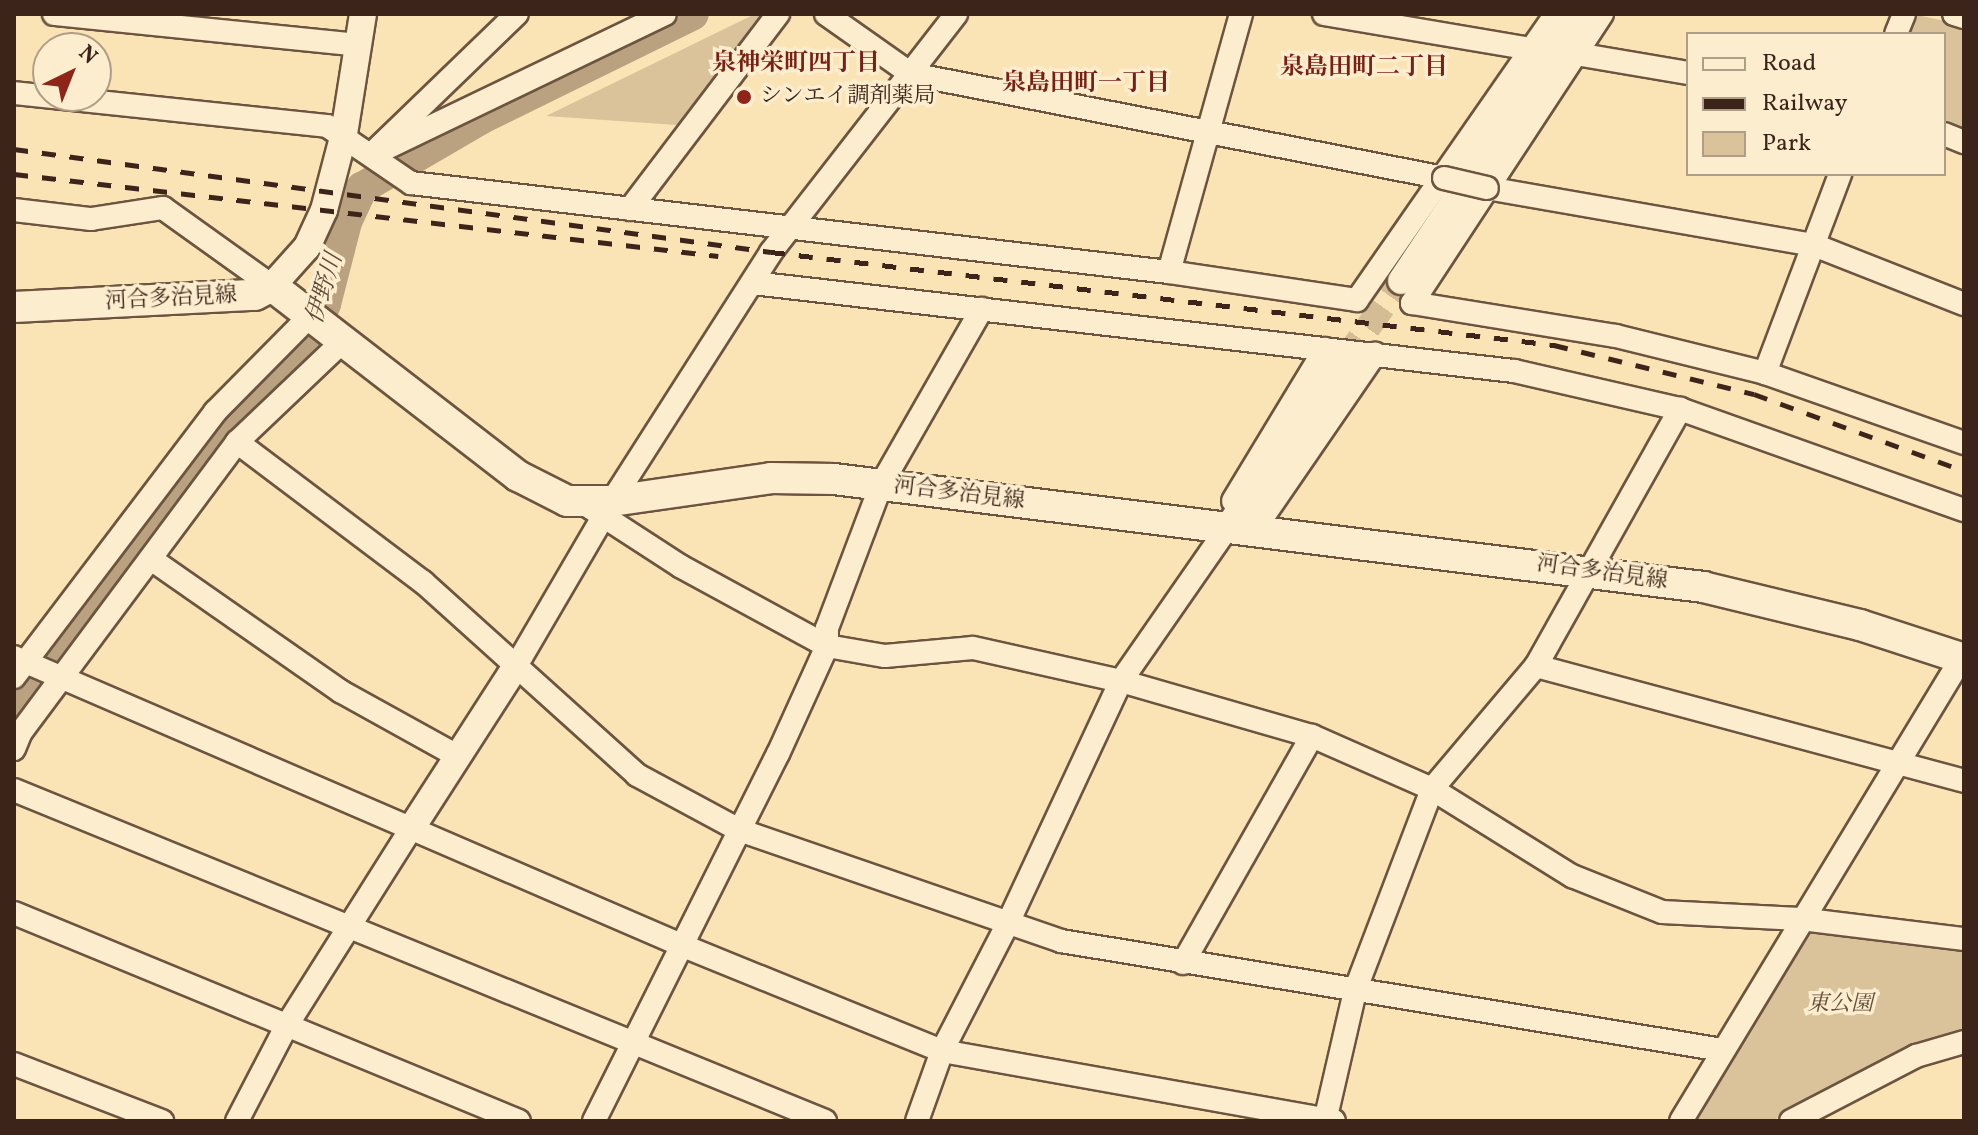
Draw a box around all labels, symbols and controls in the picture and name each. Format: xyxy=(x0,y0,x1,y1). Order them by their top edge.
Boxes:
north arrow xyxy=(32,32,112,112)
legend xyxy=(1686,32,1946,176)
text: N xyxy=(71,39,104,72)
text: Road xyxy=(1762,47,1816,81)
district label: 泉神栄町四丁目 xyxy=(712,51,880,79)
district label: 泉島田町二丁目 xyxy=(1280,55,1448,83)
district label: 泉島田町一丁目 xyxy=(1002,71,1170,99)
place label: シンエイ調剤薬局 xyxy=(760,84,936,110)
text: Railway xyxy=(1762,87,1848,121)
marker: シンエイ調剤薬局 xyxy=(735,88,753,106)
text: Park xyxy=(1762,127,1811,161)
water label: 伊野川 xyxy=(302,250,350,328)
street label: 河合多治見線 xyxy=(104,282,238,316)
street label: 河合多治見線 xyxy=(892,473,1026,515)
street label: 河合多治見線 xyxy=(1535,551,1669,595)
park label: 東公園 xyxy=(1807,992,1873,1018)

